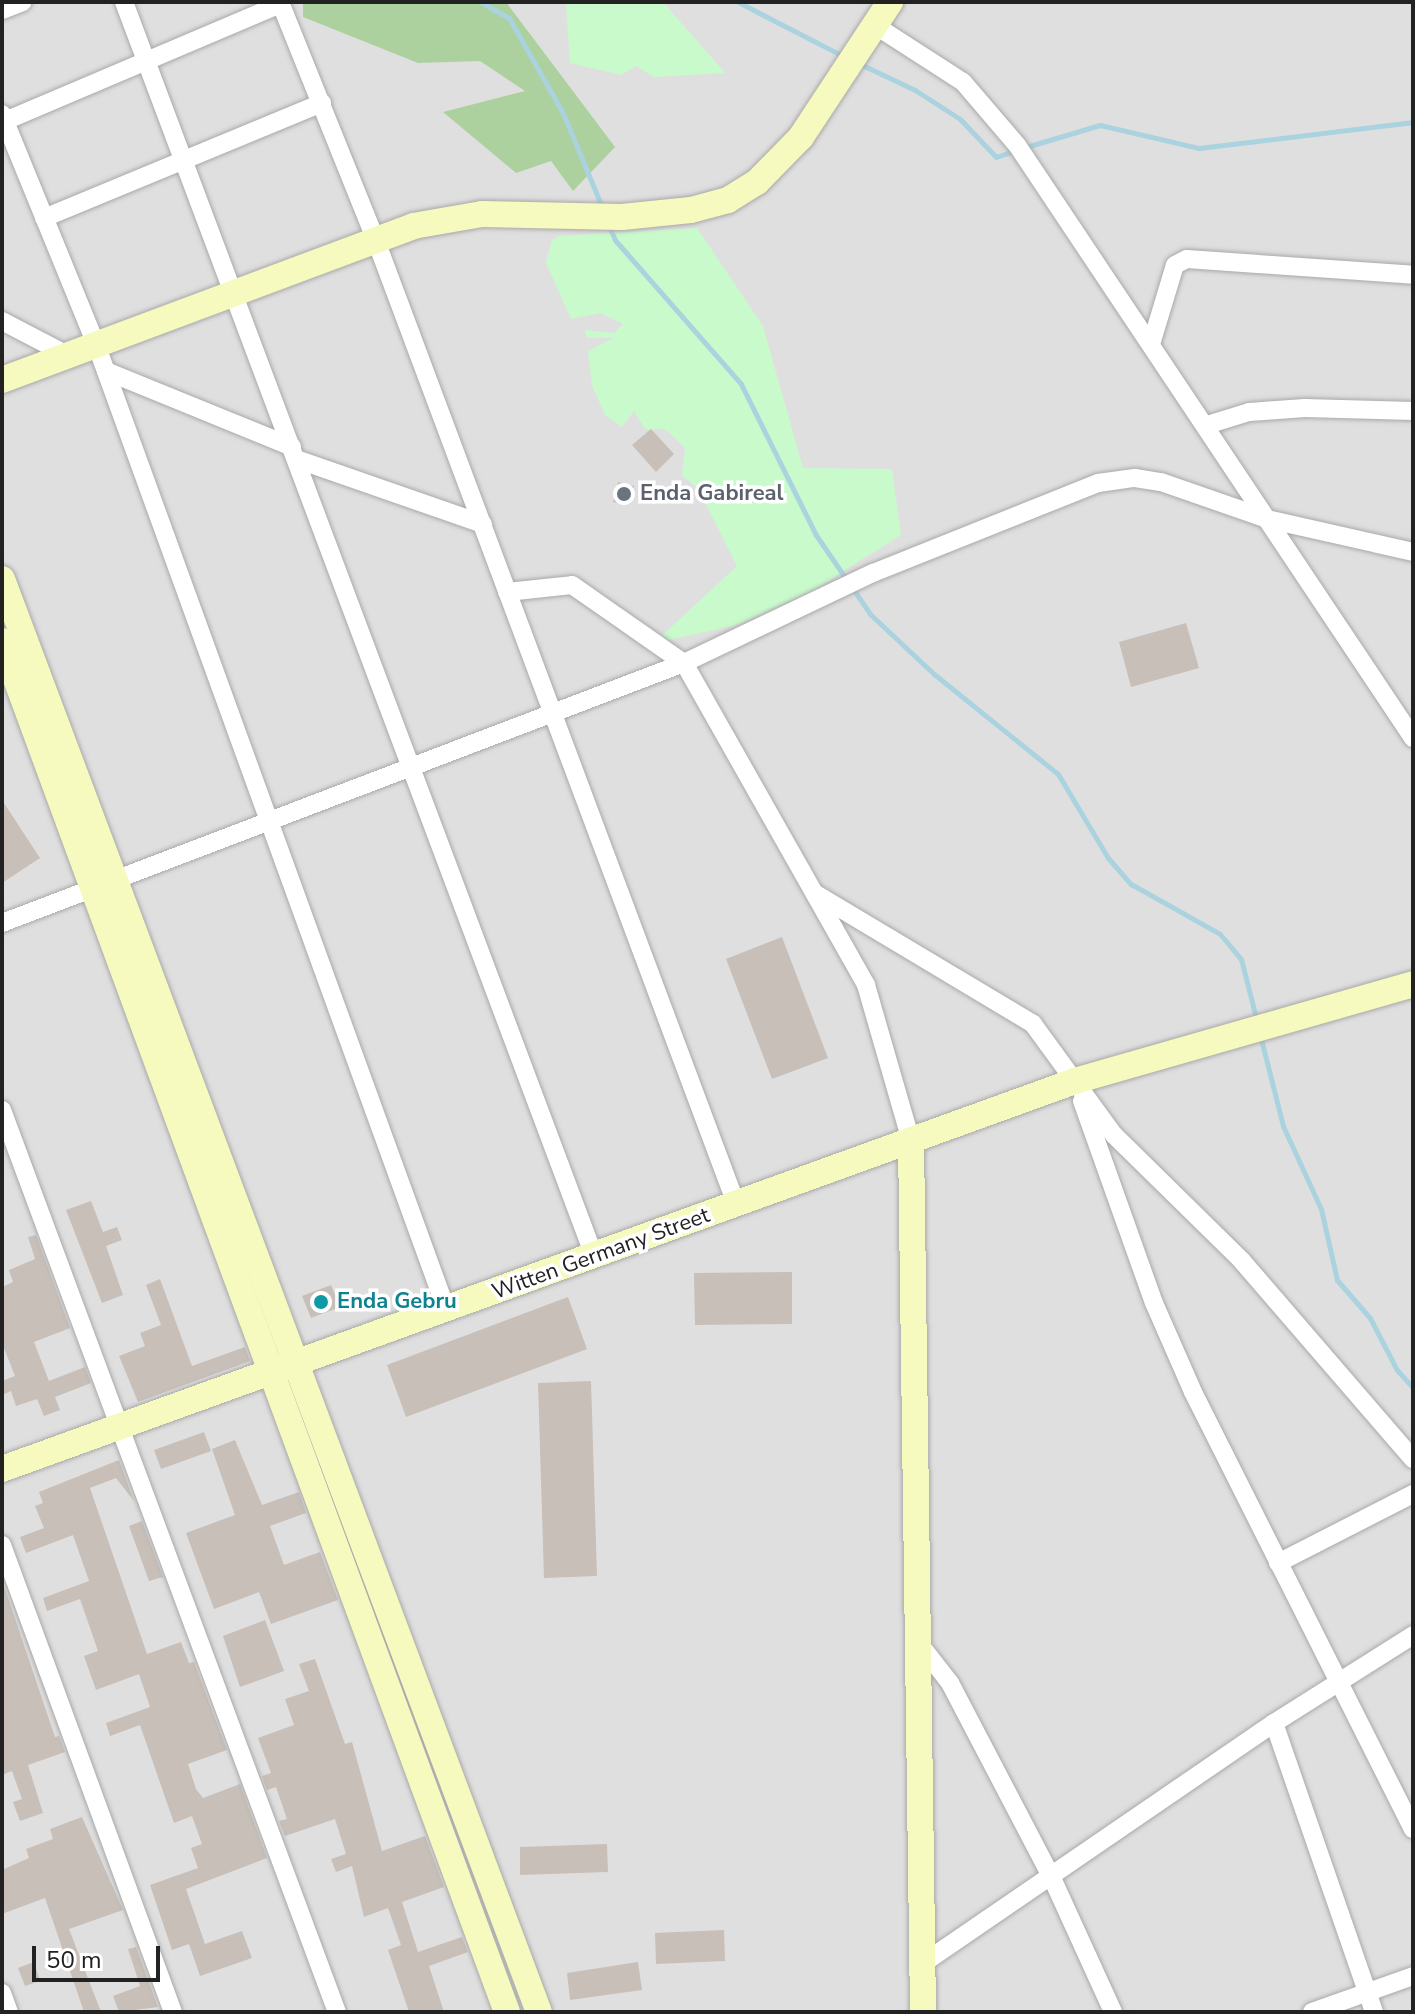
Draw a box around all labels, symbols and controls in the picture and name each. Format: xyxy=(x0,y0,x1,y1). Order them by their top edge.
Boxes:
place label: Enda Gabireal xyxy=(640,481,784,507)
marker: Enda Gabireal xyxy=(615,485,633,503)
street label: Witten Germany Street xyxy=(489,1202,713,1306)
place label: Enda Gebru xyxy=(337,1289,457,1315)
marker: Enda Gebru xyxy=(312,1293,330,1311)
scale bar xyxy=(36,1930,164,1980)
text: 50 m xyxy=(46,1944,102,1976)

